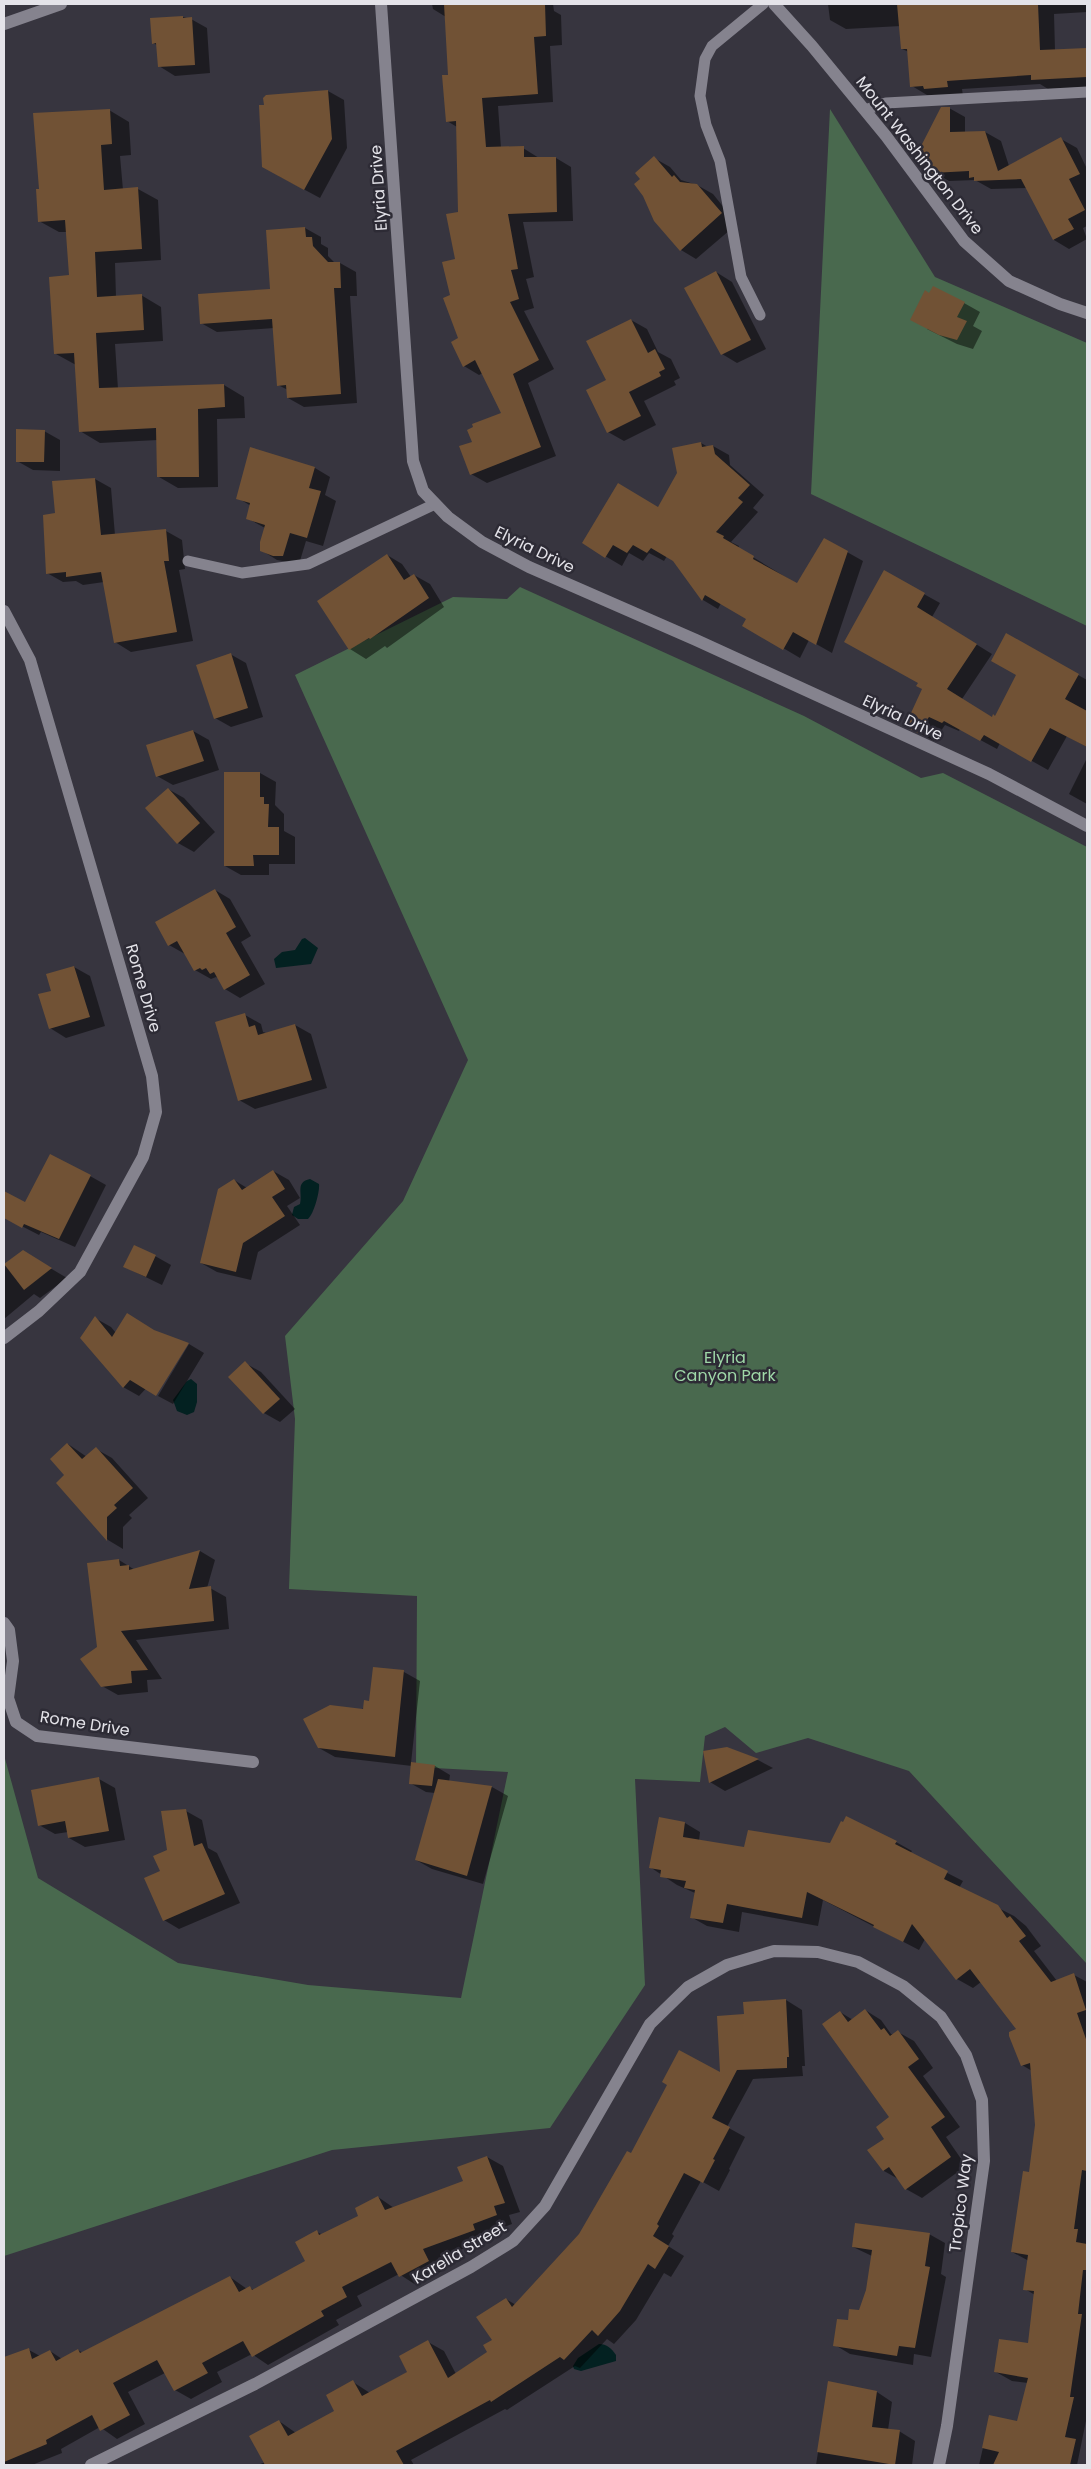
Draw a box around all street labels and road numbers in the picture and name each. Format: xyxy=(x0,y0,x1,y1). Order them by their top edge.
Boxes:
street label: Mount Washington Drive xyxy=(850,71,989,239)
street label: Elyria Drive xyxy=(364,144,393,232)
street label: Elyria Drive xyxy=(491,520,579,579)
street label: Elyria Drive xyxy=(859,689,947,746)
street label: Rome Drive xyxy=(120,941,167,1035)
street label: Rome Drive xyxy=(38,1705,132,1742)
street label: Tropico Way xyxy=(943,2152,978,2254)
street label: Karelia Street xyxy=(408,2215,511,2290)

